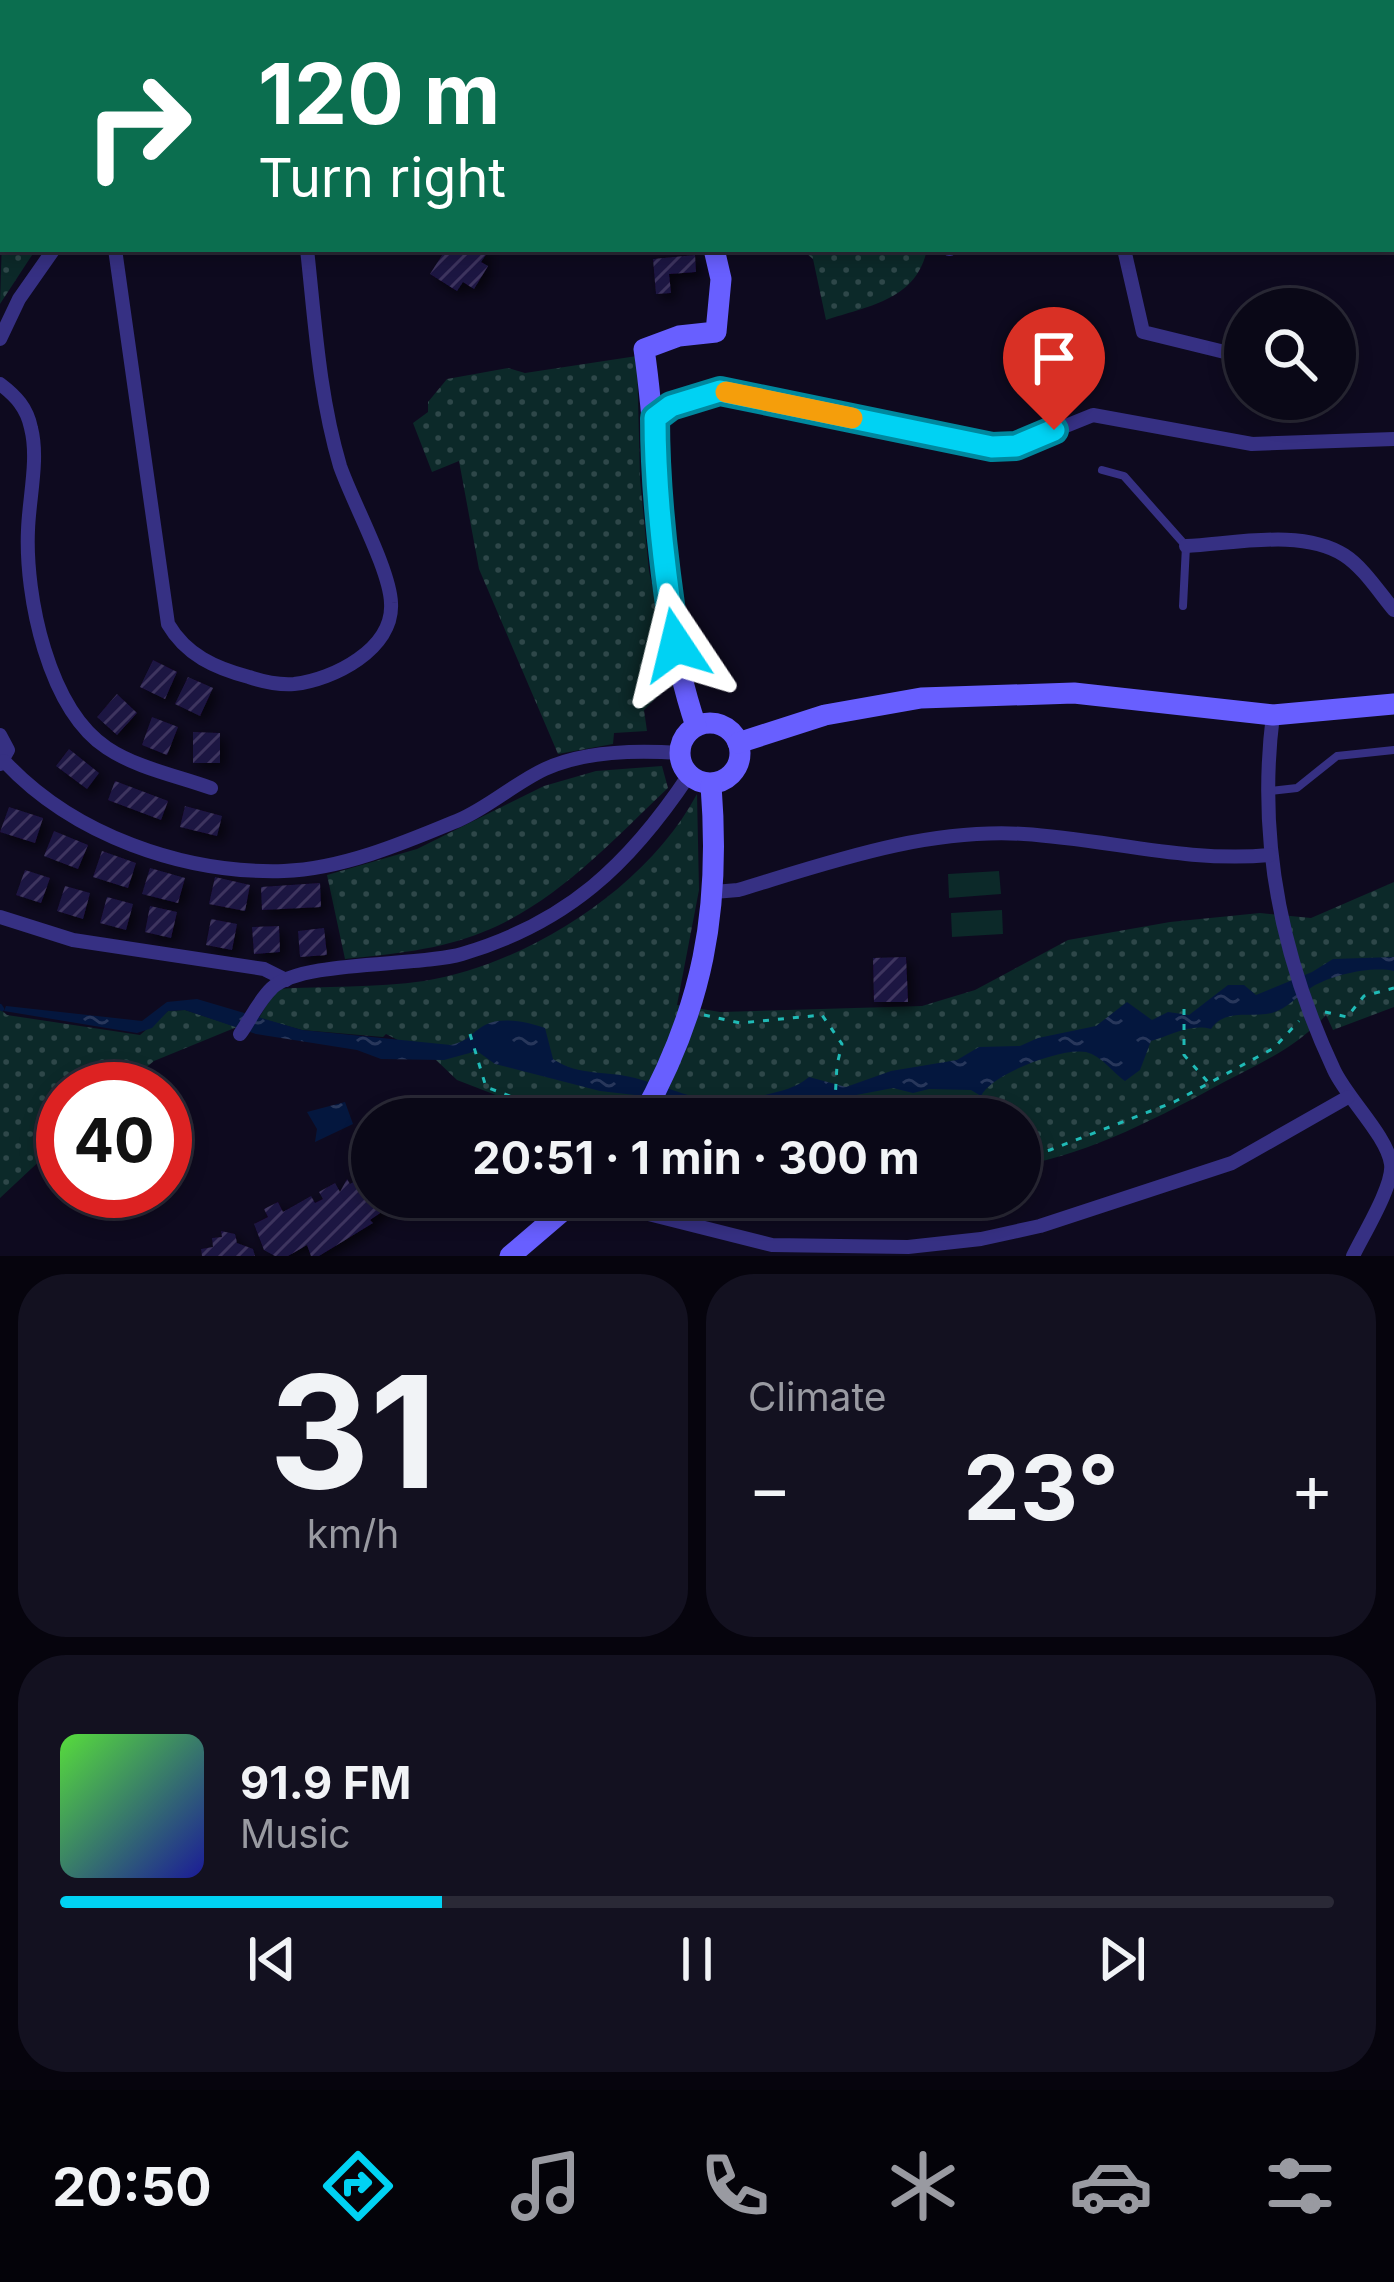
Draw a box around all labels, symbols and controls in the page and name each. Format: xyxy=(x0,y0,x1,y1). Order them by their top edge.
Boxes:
text: 120 m xyxy=(258,43,500,144)
icon: right xyxy=(60,48,216,204)
text: Turn right xyxy=(258,145,506,210)
map controls xyxy=(1224,288,1356,420)
button: search xyxy=(1224,288,1356,420)
pin xyxy=(1003,307,1105,430)
icon: arrive xyxy=(1021,325,1087,391)
position arrow xyxy=(613,582,739,708)
speed limit sign: 40 xyxy=(36,1062,192,1218)
text: 20:51 · 1 min · 300 m xyxy=(472,1130,920,1185)
text: 31 xyxy=(269,1337,437,1526)
text: Climate xyxy=(748,1373,887,1420)
text: 23° xyxy=(963,1433,1119,1542)
text: − xyxy=(748,1448,792,1528)
text: + xyxy=(1290,1448,1334,1528)
text: km/h xyxy=(307,1510,399,1557)
text: 91.9 FM xyxy=(240,1755,411,1810)
text: Music xyxy=(240,1810,351,1857)
icon: previous xyxy=(239,1926,305,1992)
icon: pause xyxy=(664,1926,730,1992)
icon: next xyxy=(1089,1926,1155,1992)
icon: directions xyxy=(316,2144,400,2228)
icon: music xyxy=(504,2144,588,2228)
icon: phone xyxy=(693,2144,777,2228)
icon: climate xyxy=(881,2144,965,2228)
icon: car xyxy=(1069,2144,1153,2228)
icon: filters xyxy=(1258,2144,1342,2228)
text: 20:50 xyxy=(52,2154,212,2219)

